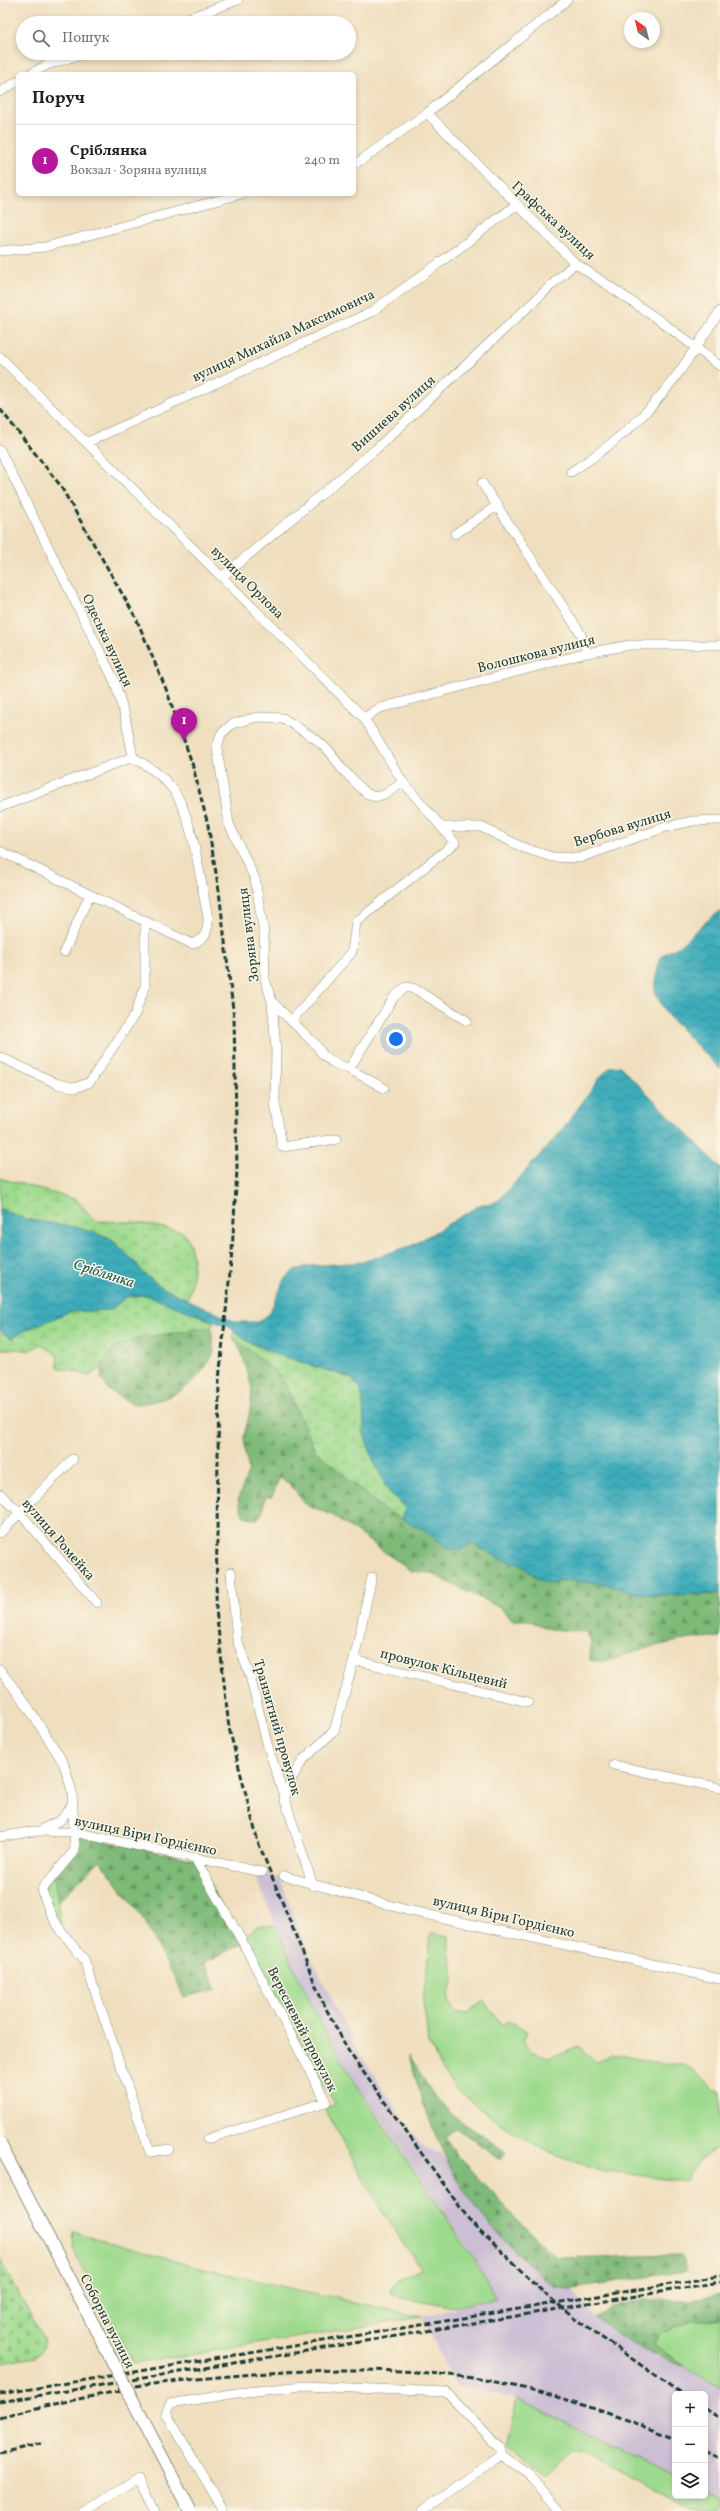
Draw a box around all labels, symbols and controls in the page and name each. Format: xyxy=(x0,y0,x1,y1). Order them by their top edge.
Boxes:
north arrow xyxy=(624,12,660,48)
search box xyxy=(16,16,356,60)
icon: search xyxy=(30,27,52,49)
text: Пошук xyxy=(62,28,110,49)
text: Поруч xyxy=(32,87,85,110)
text: Сріблянка xyxy=(70,141,147,162)
text: 1 xyxy=(42,152,48,170)
text: 240 m xyxy=(304,152,340,170)
text: Вокзал · Зоряна вулиця xyxy=(70,162,207,180)
street label: Графська вулиця xyxy=(507,177,599,265)
street label: вулиця Михайла Максимовича xyxy=(189,286,378,387)
street label: Вишнева вулиця xyxy=(348,371,440,457)
street label: вулиця Орлова xyxy=(206,542,288,624)
street label: Одеська вулиця xyxy=(77,591,137,690)
street label: Волошкова вулиця xyxy=(476,631,597,678)
pin: 1 xyxy=(171,708,197,741)
street label: Вербова вулиця xyxy=(571,805,673,852)
street label: Зоряна вулиця xyxy=(234,887,265,983)
your location xyxy=(386,1029,406,1049)
water label: Сріблянка xyxy=(70,1255,137,1294)
street label: вулиця Ромейка xyxy=(17,1495,99,1585)
street label: провулок Кільцевий xyxy=(378,1644,510,1695)
street label: Транзитний провулок xyxy=(248,1657,305,1798)
street label: вулиця Віри Гордієнко xyxy=(73,1812,219,1861)
street label: вулиця Віри Гордієнко xyxy=(431,1892,576,1943)
street label: Вересневий провулок xyxy=(262,1964,342,2096)
street label: Соборна вулиця xyxy=(75,2271,139,2372)
map controls xyxy=(672,2391,708,2499)
button: + xyxy=(672,2391,708,2427)
button: − xyxy=(672,2427,708,2463)
button: layers xyxy=(672,2463,708,2499)

